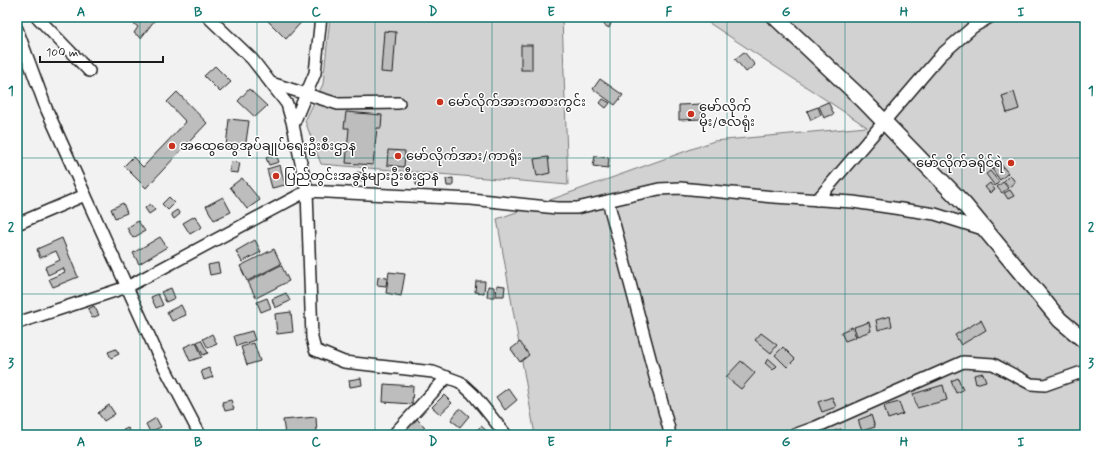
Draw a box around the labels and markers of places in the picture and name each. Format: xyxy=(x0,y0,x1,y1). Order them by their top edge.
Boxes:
place label: မော်လိုက်အားကစားကွင်း xyxy=(448,93,586,112)
marker: မော်လိုက်အားကစားကွင်း xyxy=(435,97,445,107)
place label: မော်လိုက် မိုး/ဇလရုံး xyxy=(699,98,755,132)
marker: မော်လိုက် မိုး/ဇလရုံး xyxy=(686,109,696,119)
place label: အထွေထွေအုပ်ချုပ်ရေးဦးစီးဌာန xyxy=(180,137,356,156)
marker: အထွေထွေအုပ်ချုပ်ရေးဦးစီးဌာန xyxy=(167,141,177,151)
place label: မော်လိုက်အား/ကာရုံး xyxy=(406,147,522,166)
marker: မော်လိုက်အား/ကာရုံး xyxy=(393,151,403,161)
place label: မော်လိုက်ခရိုင်ရဲ xyxy=(916,154,1004,173)
marker: မော်လိုက်ခရိုင်ရဲ xyxy=(1006,158,1016,168)
place label: ပြည်တွင်းအခွန်များဦးစီးဌာန xyxy=(284,167,439,186)
marker: ပြည်တွင်းအခွန်များဦးစီးဌာန xyxy=(271,171,281,181)

